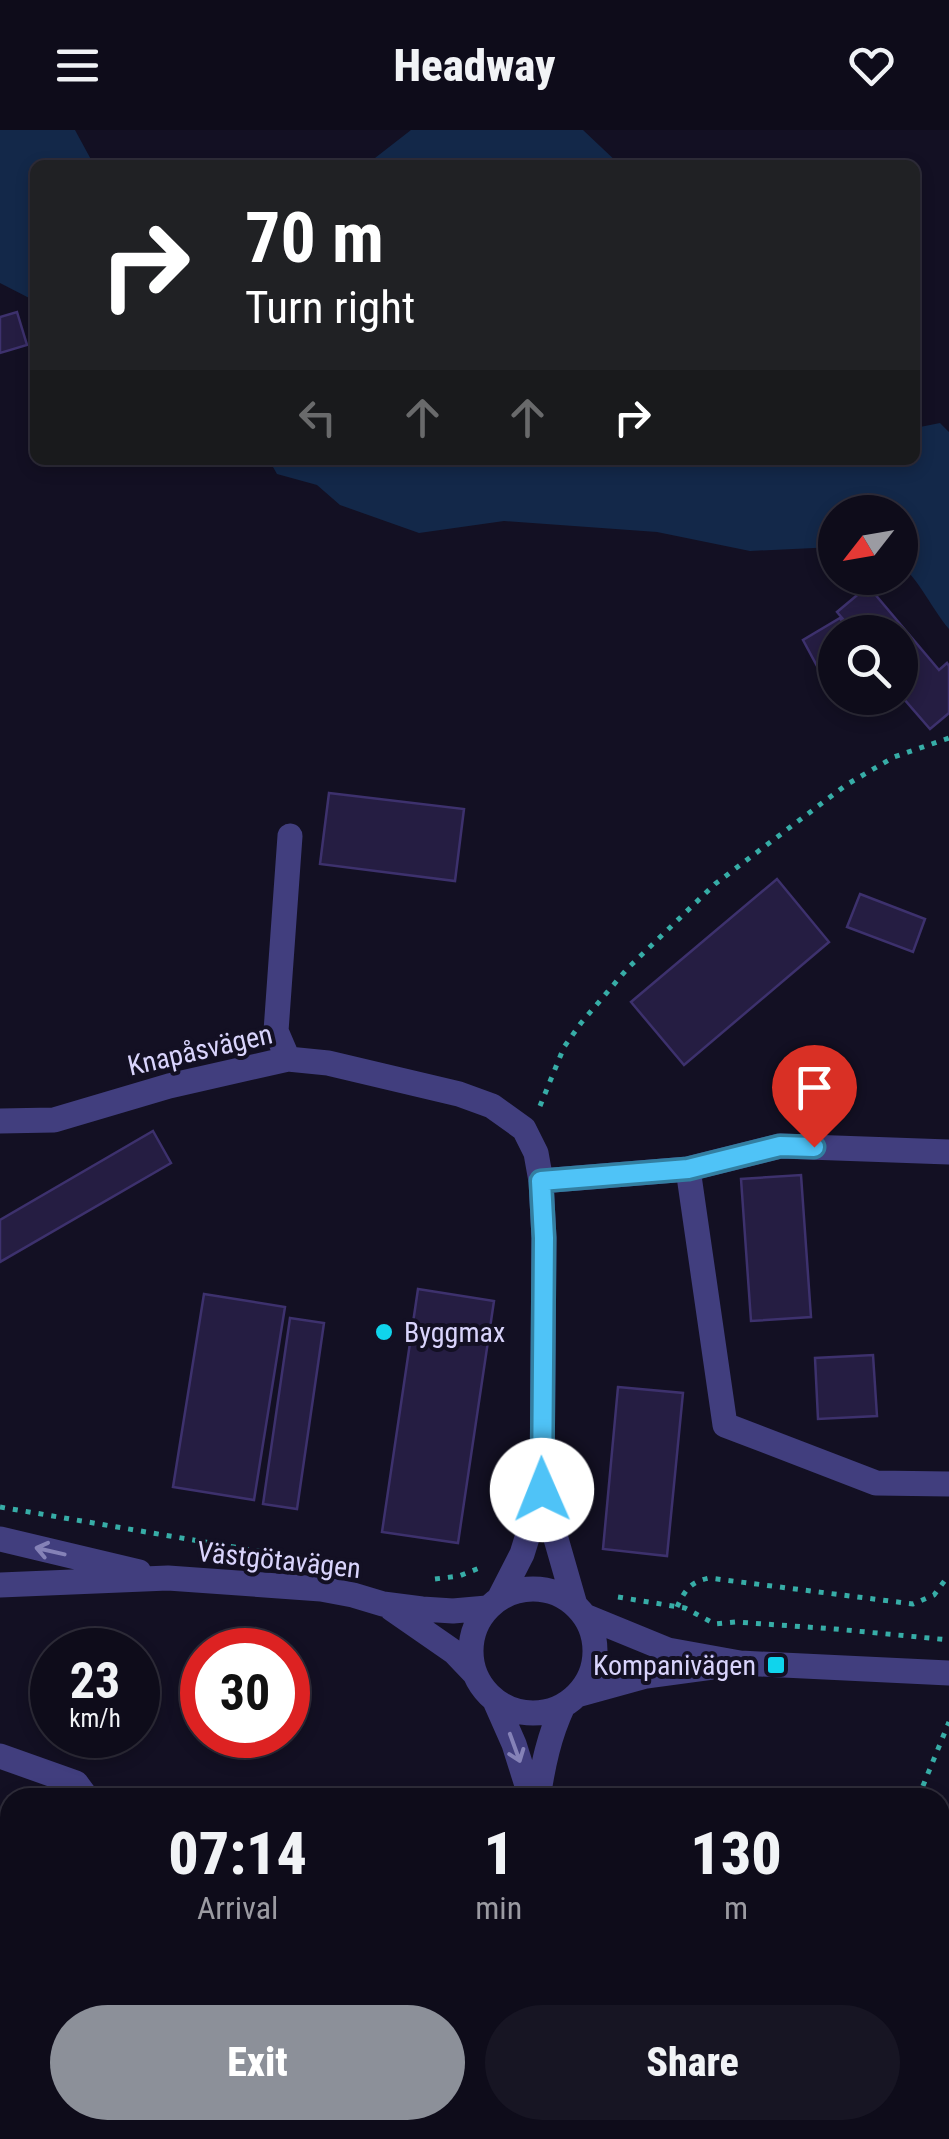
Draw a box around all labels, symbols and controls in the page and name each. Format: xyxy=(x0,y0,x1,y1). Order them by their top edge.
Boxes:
icon: menu xyxy=(50,38,105,93)
icon: heart xyxy=(844,38,899,93)
text: Headway xyxy=(393,39,556,92)
text: 70 m xyxy=(245,197,384,279)
icon: right xyxy=(80,200,210,330)
text: Turn right xyxy=(245,281,415,334)
icon: left xyxy=(290,390,345,445)
icon: ahead xyxy=(395,390,450,445)
icon: ahead xyxy=(500,390,555,445)
icon: right xyxy=(605,390,660,445)
north arrow xyxy=(818,495,918,595)
map controls xyxy=(818,495,918,715)
button: search xyxy=(818,615,918,715)
street label: Knapåsvägen xyxy=(124,1017,276,1083)
pin xyxy=(772,1045,857,1148)
icon: arrive xyxy=(787,1060,842,1115)
place label: Byggmax xyxy=(404,1316,505,1349)
marker: Byggmax xyxy=(373,1321,395,1343)
position arrow xyxy=(490,1438,594,1542)
street label: Västgötavägen xyxy=(195,1535,363,1585)
one-way arrow xyxy=(35,1541,67,1559)
speed limit sign: 30 xyxy=(180,1628,310,1758)
place label: Kompanivägen xyxy=(593,1649,756,1682)
text: 23 xyxy=(70,1652,120,1710)
marker: Kompanivägen xyxy=(765,1654,787,1676)
text: km/h xyxy=(69,1704,121,1733)
one-way arrow xyxy=(507,1732,525,1763)
text: 07:14 xyxy=(168,1818,307,1889)
text: 1 xyxy=(483,1818,514,1889)
text: 130 xyxy=(690,1818,782,1889)
text: Arrival xyxy=(197,1889,278,1927)
text: min xyxy=(475,1889,522,1927)
text: m xyxy=(724,1889,748,1927)
button: Exit xyxy=(50,2005,465,2120)
button: Share xyxy=(485,2005,900,2120)

